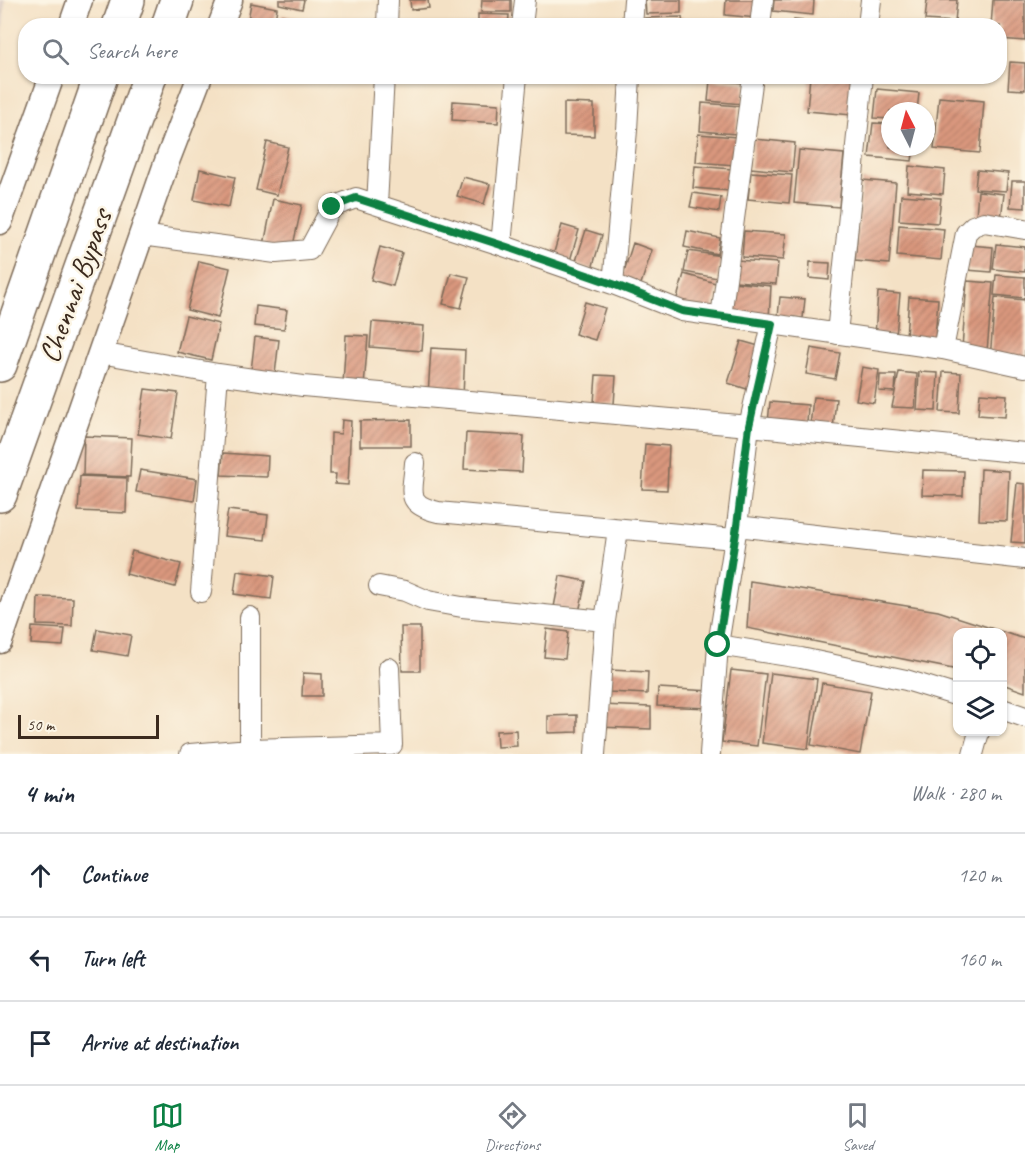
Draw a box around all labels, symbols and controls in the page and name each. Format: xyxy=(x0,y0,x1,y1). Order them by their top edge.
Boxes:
search box xyxy=(18,18,1007,84)
icon: search xyxy=(39,35,72,68)
text: Search here xyxy=(87,37,177,65)
north arrow xyxy=(881,102,935,156)
route end xyxy=(318,193,344,219)
street label: Chennai Bypass xyxy=(30,202,121,368)
map controls xyxy=(953,628,1007,736)
button: locate xyxy=(953,628,1007,682)
route start xyxy=(704,631,730,657)
button: layers xyxy=(953,682,1007,736)
scale bar xyxy=(18,712,159,740)
text: 50 m xyxy=(27,715,54,735)
text: 4 min xyxy=(24,777,74,810)
text: Walk · 280 m xyxy=(911,781,1001,806)
icon: ahead xyxy=(24,859,57,892)
text: Continue xyxy=(81,861,147,889)
text: 120 m xyxy=(958,863,1001,888)
icon: left xyxy=(24,943,57,976)
text: Turn left xyxy=(81,945,145,973)
text: 160 m xyxy=(958,947,1001,972)
icon: arrive xyxy=(24,1027,57,1060)
text: Arrive at destination xyxy=(81,1029,238,1057)
tab: Map xyxy=(151,1099,184,1155)
tab: Directions xyxy=(485,1099,540,1155)
tab: Saved xyxy=(841,1099,874,1155)

